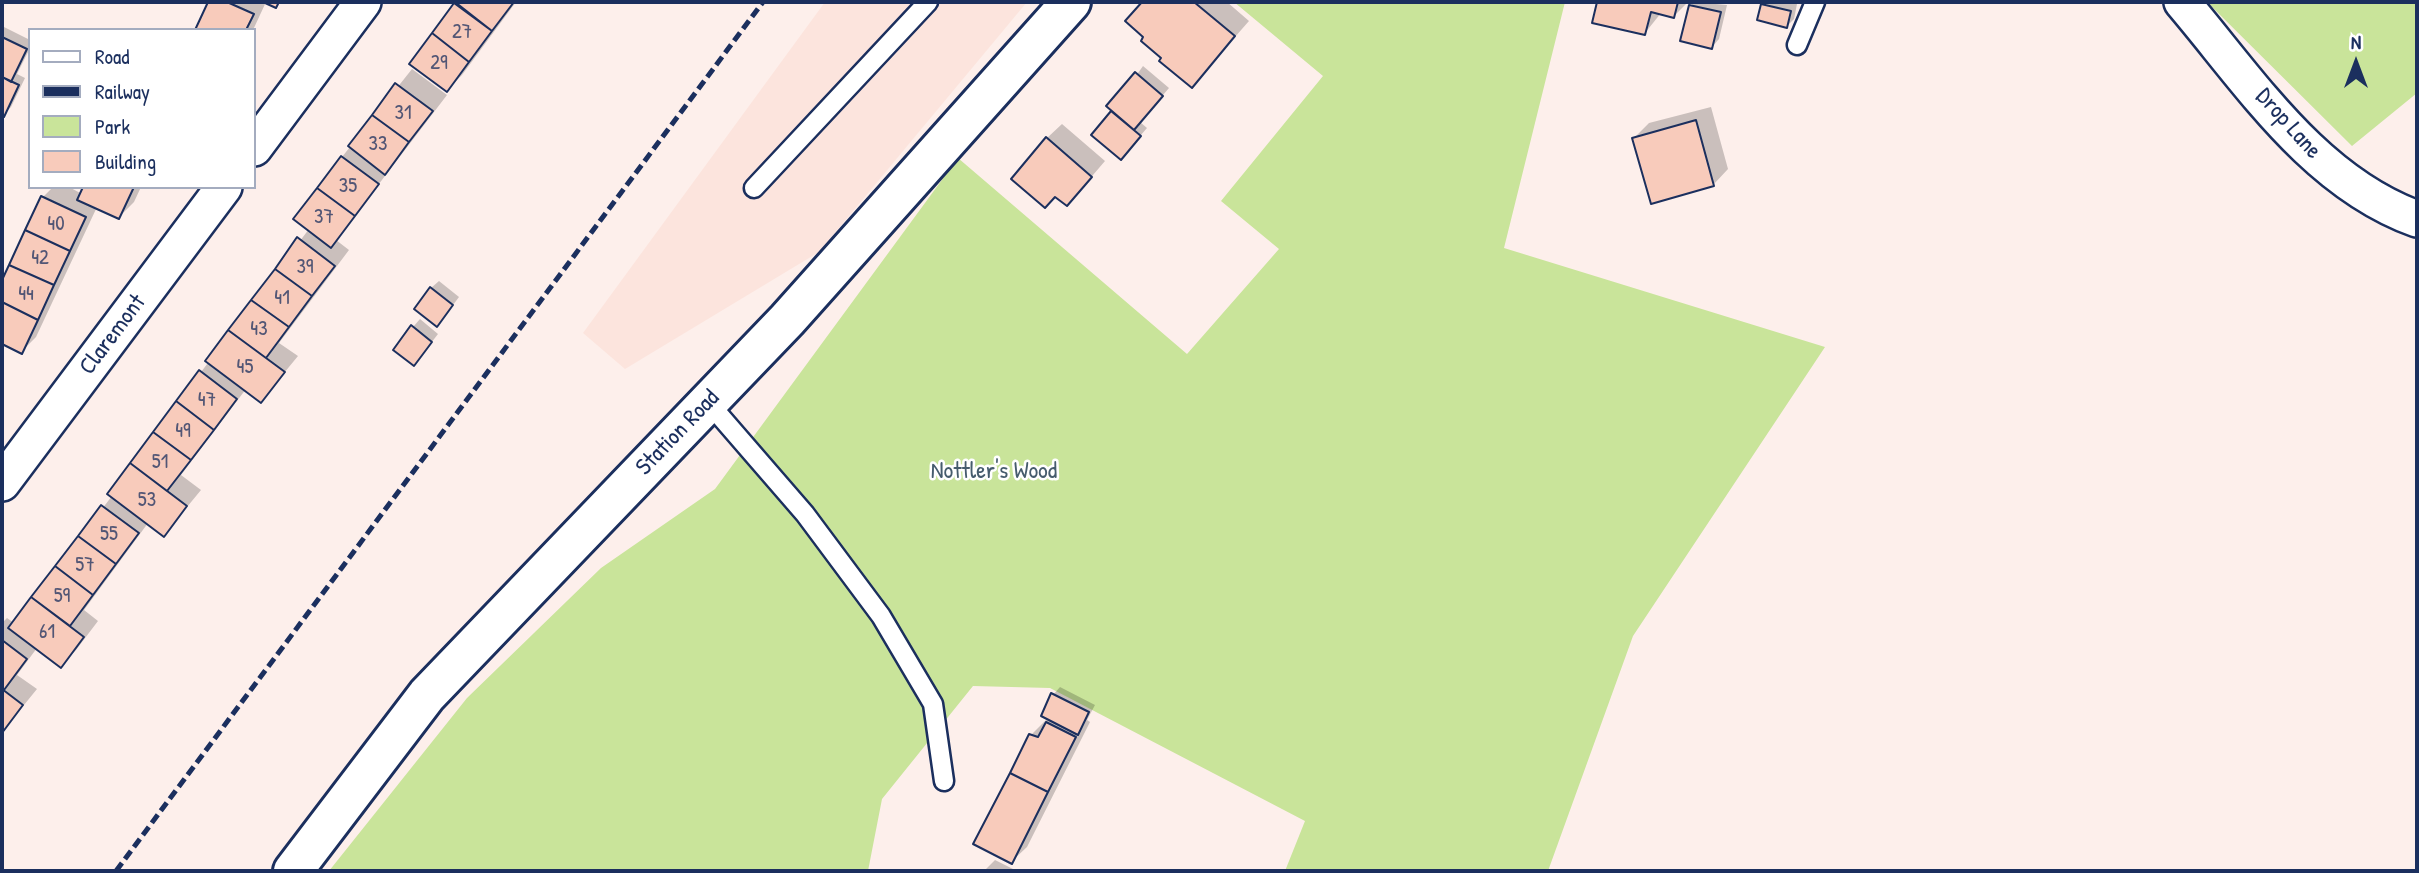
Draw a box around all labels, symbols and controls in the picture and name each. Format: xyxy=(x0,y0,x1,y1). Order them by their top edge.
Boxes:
house number: 27 xyxy=(452,19,472,45)
legend xyxy=(28,28,256,189)
north arrow xyxy=(2321,28,2391,98)
text: N xyxy=(2351,29,2361,55)
text: Road xyxy=(95,42,129,71)
house number: 29 xyxy=(430,50,448,76)
text: Railway xyxy=(95,77,150,106)
street label: Drop Lane xyxy=(2249,83,2327,165)
house number: 31 xyxy=(394,100,412,126)
text: Park xyxy=(95,112,130,141)
house number: 33 xyxy=(369,131,387,157)
text: Building xyxy=(95,147,156,176)
house number: 35 xyxy=(339,173,357,199)
house number: 37 xyxy=(314,204,334,230)
house number: 40 xyxy=(47,211,65,237)
house number: 42 xyxy=(31,245,49,271)
house number: 39 xyxy=(296,254,314,280)
house number: 44 xyxy=(18,281,34,307)
house number: 41 xyxy=(274,285,290,311)
street label: Claremont xyxy=(74,289,152,381)
house number: 43 xyxy=(250,316,268,342)
house number: 45 xyxy=(237,354,253,380)
street label: Station Road xyxy=(630,384,726,482)
house number: 47 xyxy=(198,387,216,413)
house number: 49 xyxy=(175,418,191,444)
house number: 51 xyxy=(152,449,168,475)
park label: Nottler's Wood xyxy=(931,458,1057,486)
house number: 53 xyxy=(138,487,156,513)
house number: 55 xyxy=(100,521,118,547)
house number: 57 xyxy=(75,552,95,578)
house number: 59 xyxy=(54,583,70,609)
house number: 61 xyxy=(39,619,55,645)

